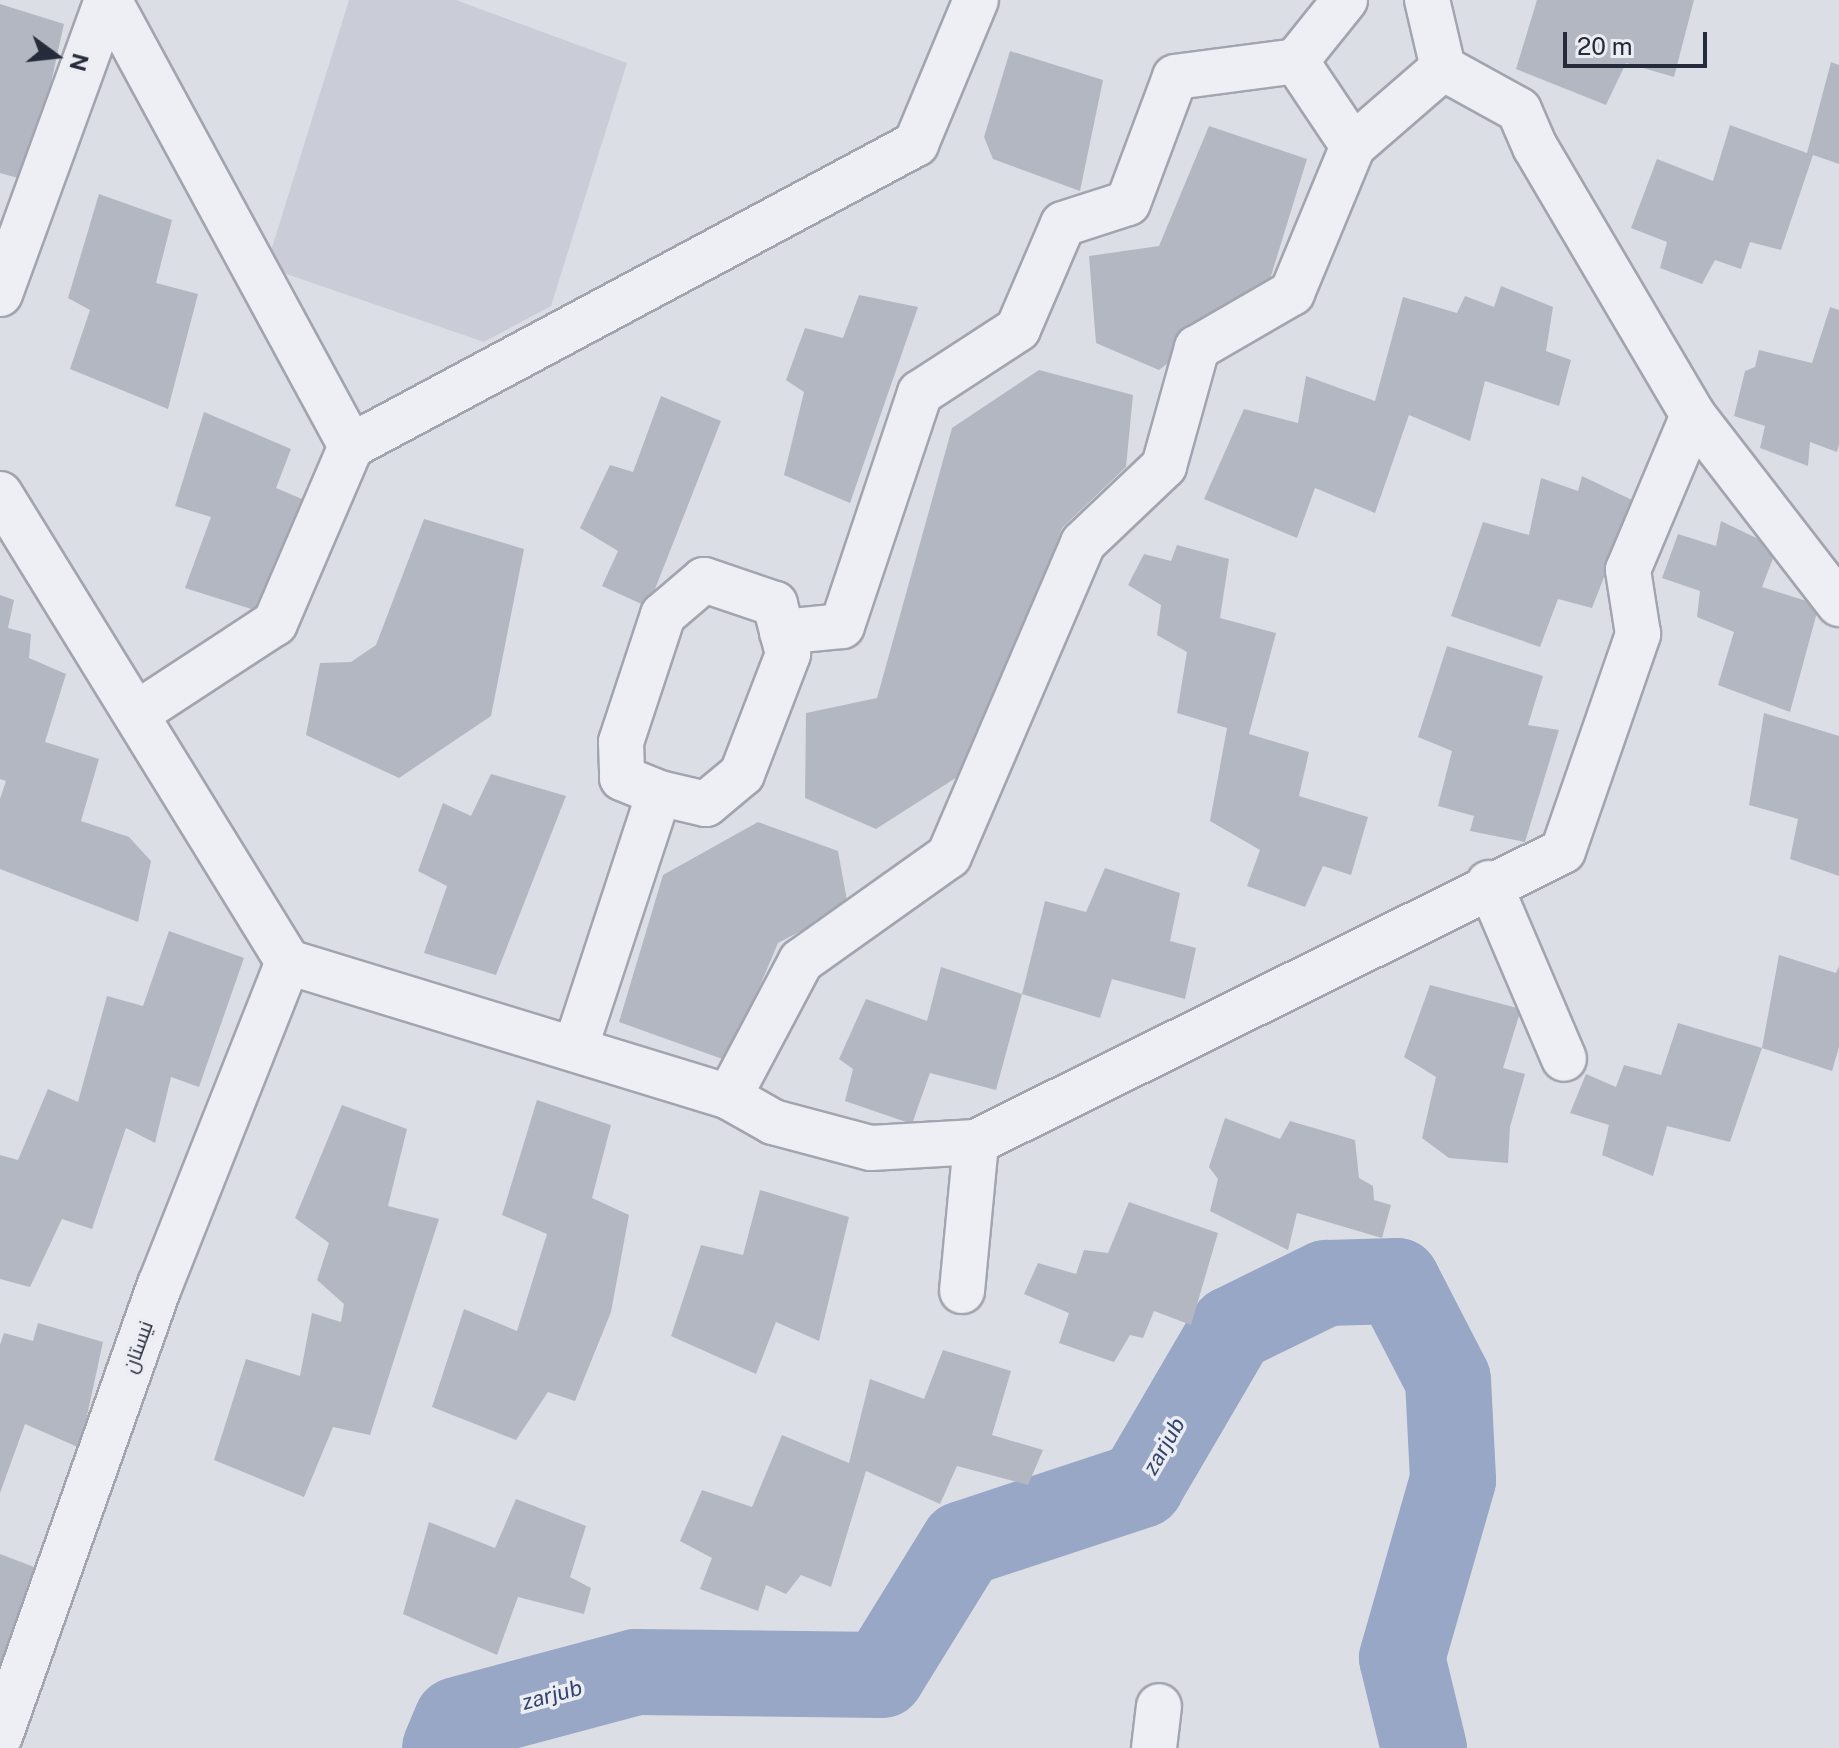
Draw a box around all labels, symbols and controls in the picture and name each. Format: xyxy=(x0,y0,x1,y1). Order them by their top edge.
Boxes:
north arrow xyxy=(16,16,96,96)
scale bar xyxy=(1567,16,1711,66)
text: 20 m xyxy=(1577,32,1633,60)
text: N xyxy=(64,51,94,74)
street label: نیستان xyxy=(118,1318,158,1376)
water label: zarjub xyxy=(1137,1413,1191,1479)
water label: zarjub xyxy=(519,1674,585,1716)

